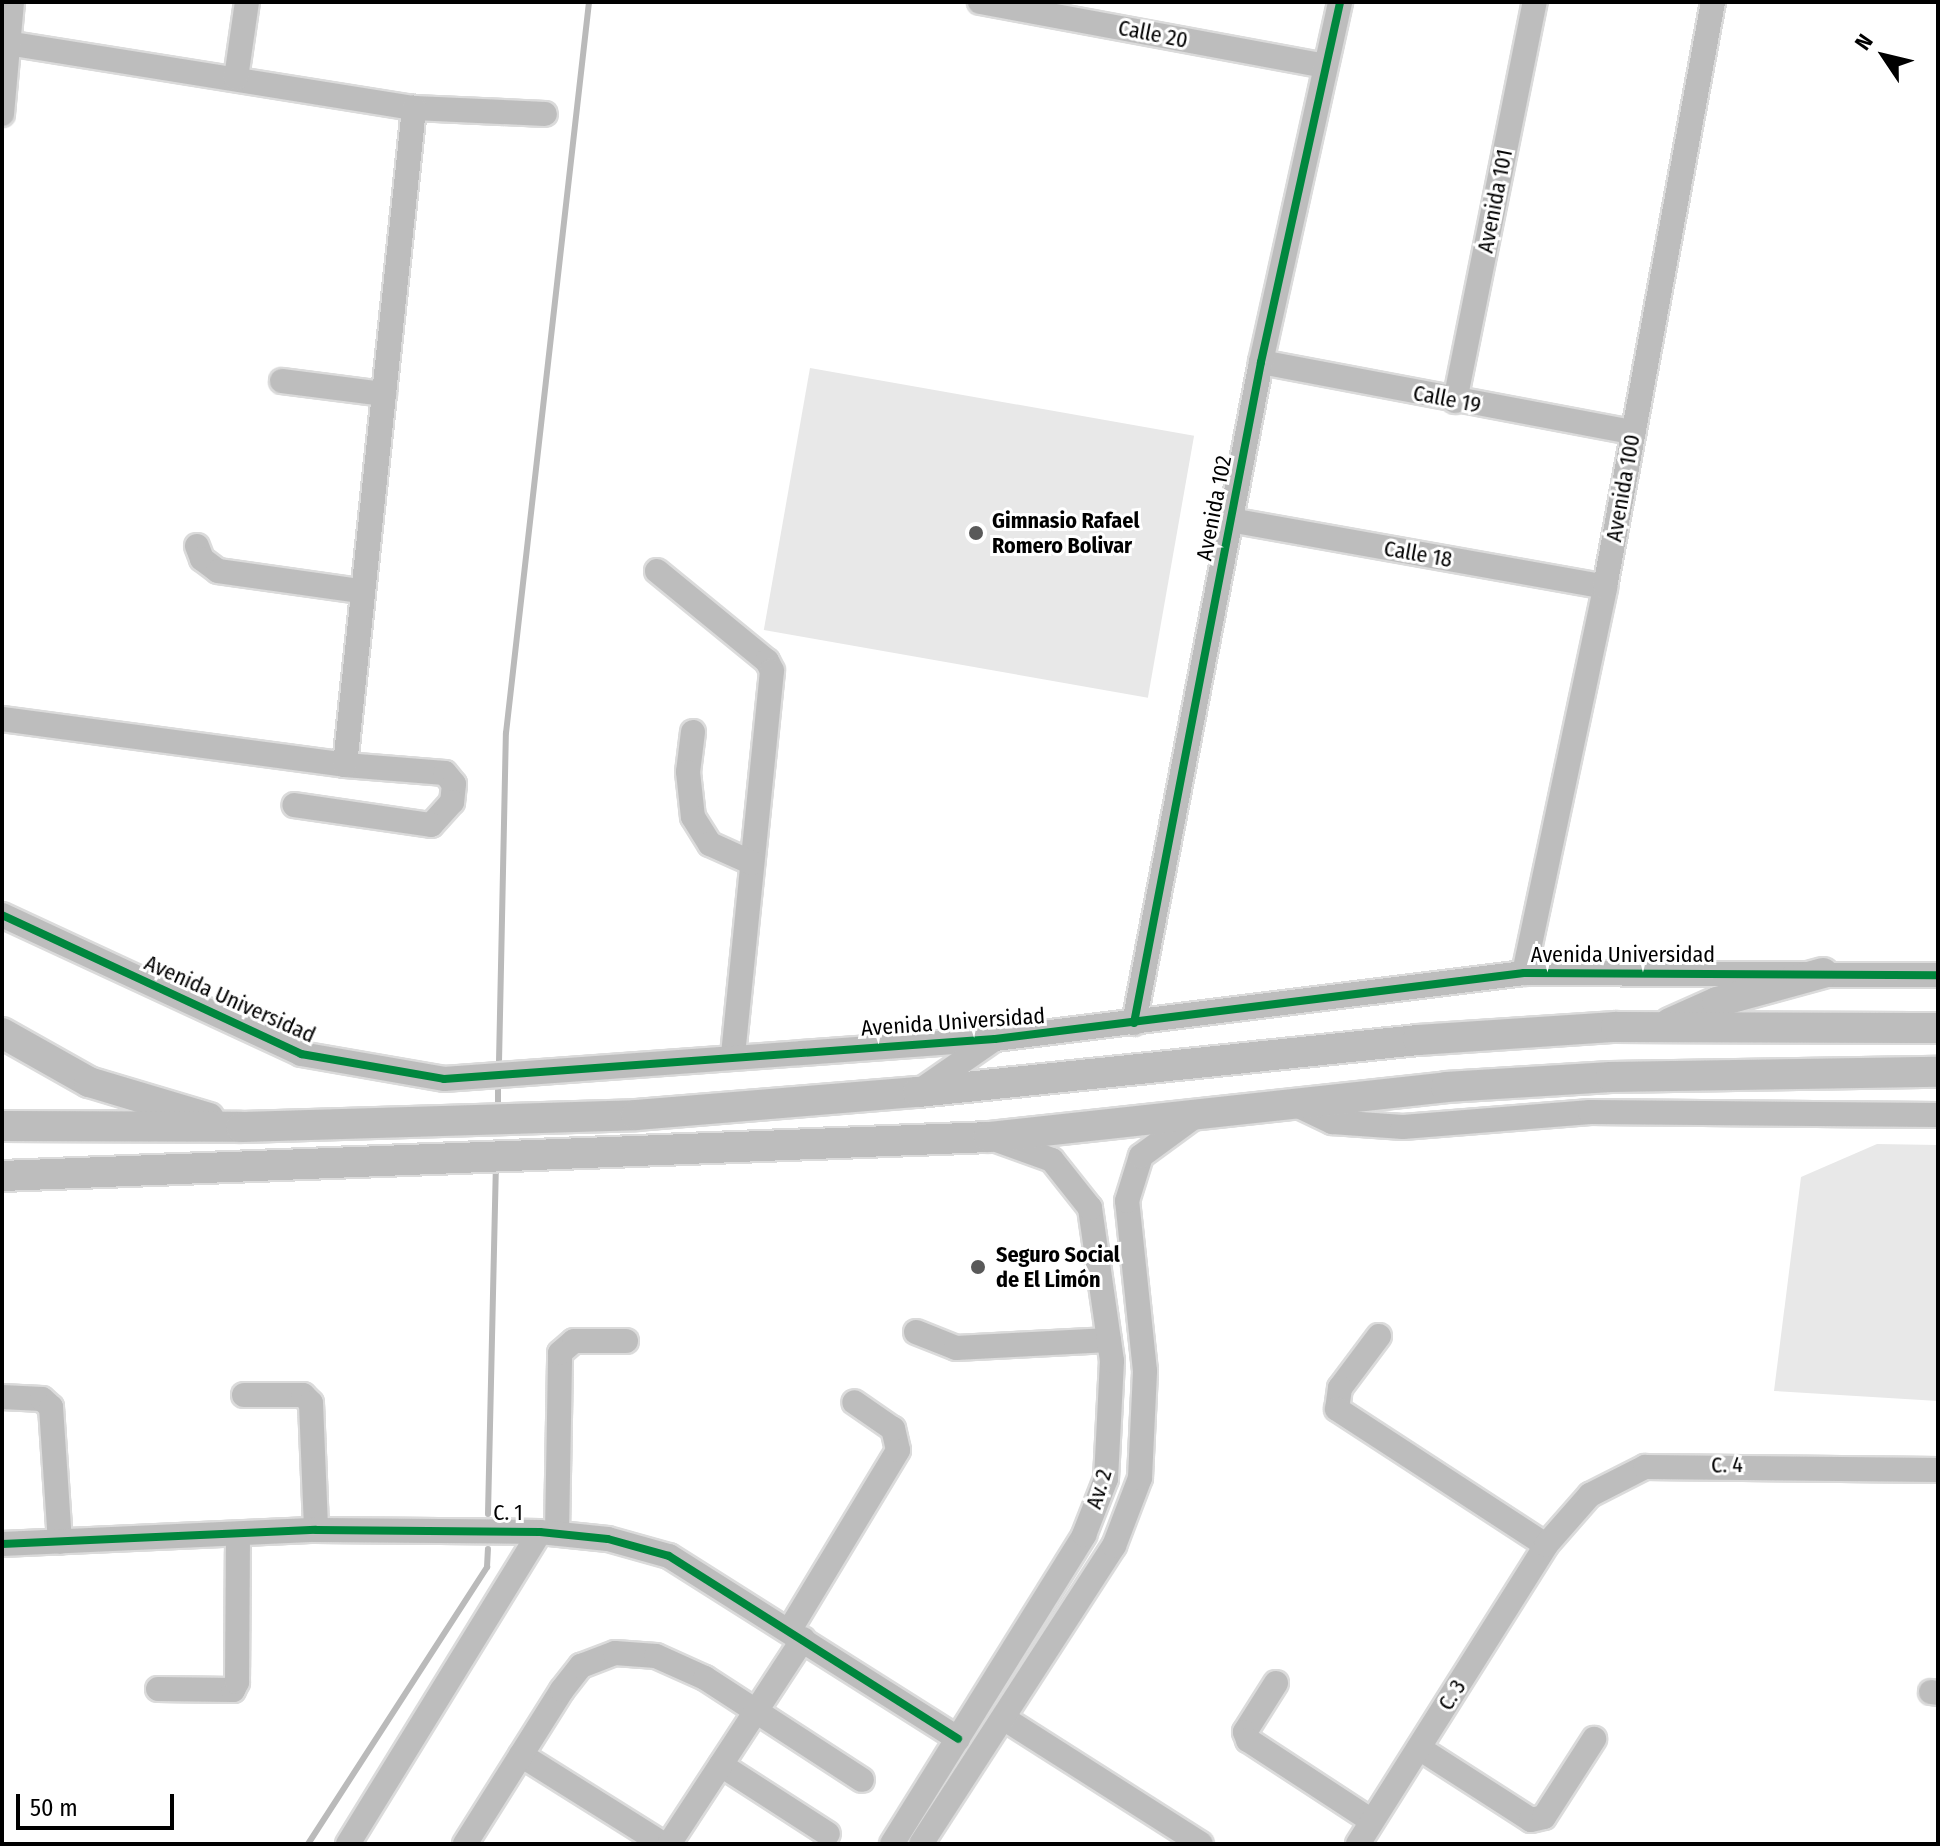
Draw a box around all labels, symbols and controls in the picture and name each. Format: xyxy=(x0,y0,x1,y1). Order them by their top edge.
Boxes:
street label: Calle 20 xyxy=(1116,14,1190,54)
north arrow xyxy=(1844,16,1924,96)
text: N xyxy=(1849,29,1879,55)
street label: Avenida 101 xyxy=(1472,147,1518,255)
street label: Calle 19 xyxy=(1411,380,1483,418)
street label: Avenida 100 xyxy=(1601,432,1645,544)
street label: Avenida 102 xyxy=(1191,453,1237,563)
place label: Gimnasio Rafael Romero Bolivar xyxy=(992,507,1139,558)
marker: Gimnasio Rafael Romero Bolivar xyxy=(967,524,985,542)
street label: Calle 18 xyxy=(1382,535,1454,573)
street label: Avenida Universidad xyxy=(1531,942,1715,968)
street label: Avenida Universidad xyxy=(140,949,320,1049)
street label: Avenida Universidad xyxy=(860,1002,1046,1042)
place label: Seguro Social de El Limón xyxy=(996,1241,1120,1292)
marker: Seguro Social de El Limón xyxy=(967,1256,989,1278)
street label: C. 4 xyxy=(1711,1452,1743,1478)
street label: Av. 2 xyxy=(1081,1466,1117,1512)
street label: C. 1 xyxy=(493,1500,523,1526)
street label: C. 3 xyxy=(1433,1675,1471,1715)
scale bar xyxy=(20,1778,178,1828)
text: 50 m xyxy=(30,1794,78,1822)

